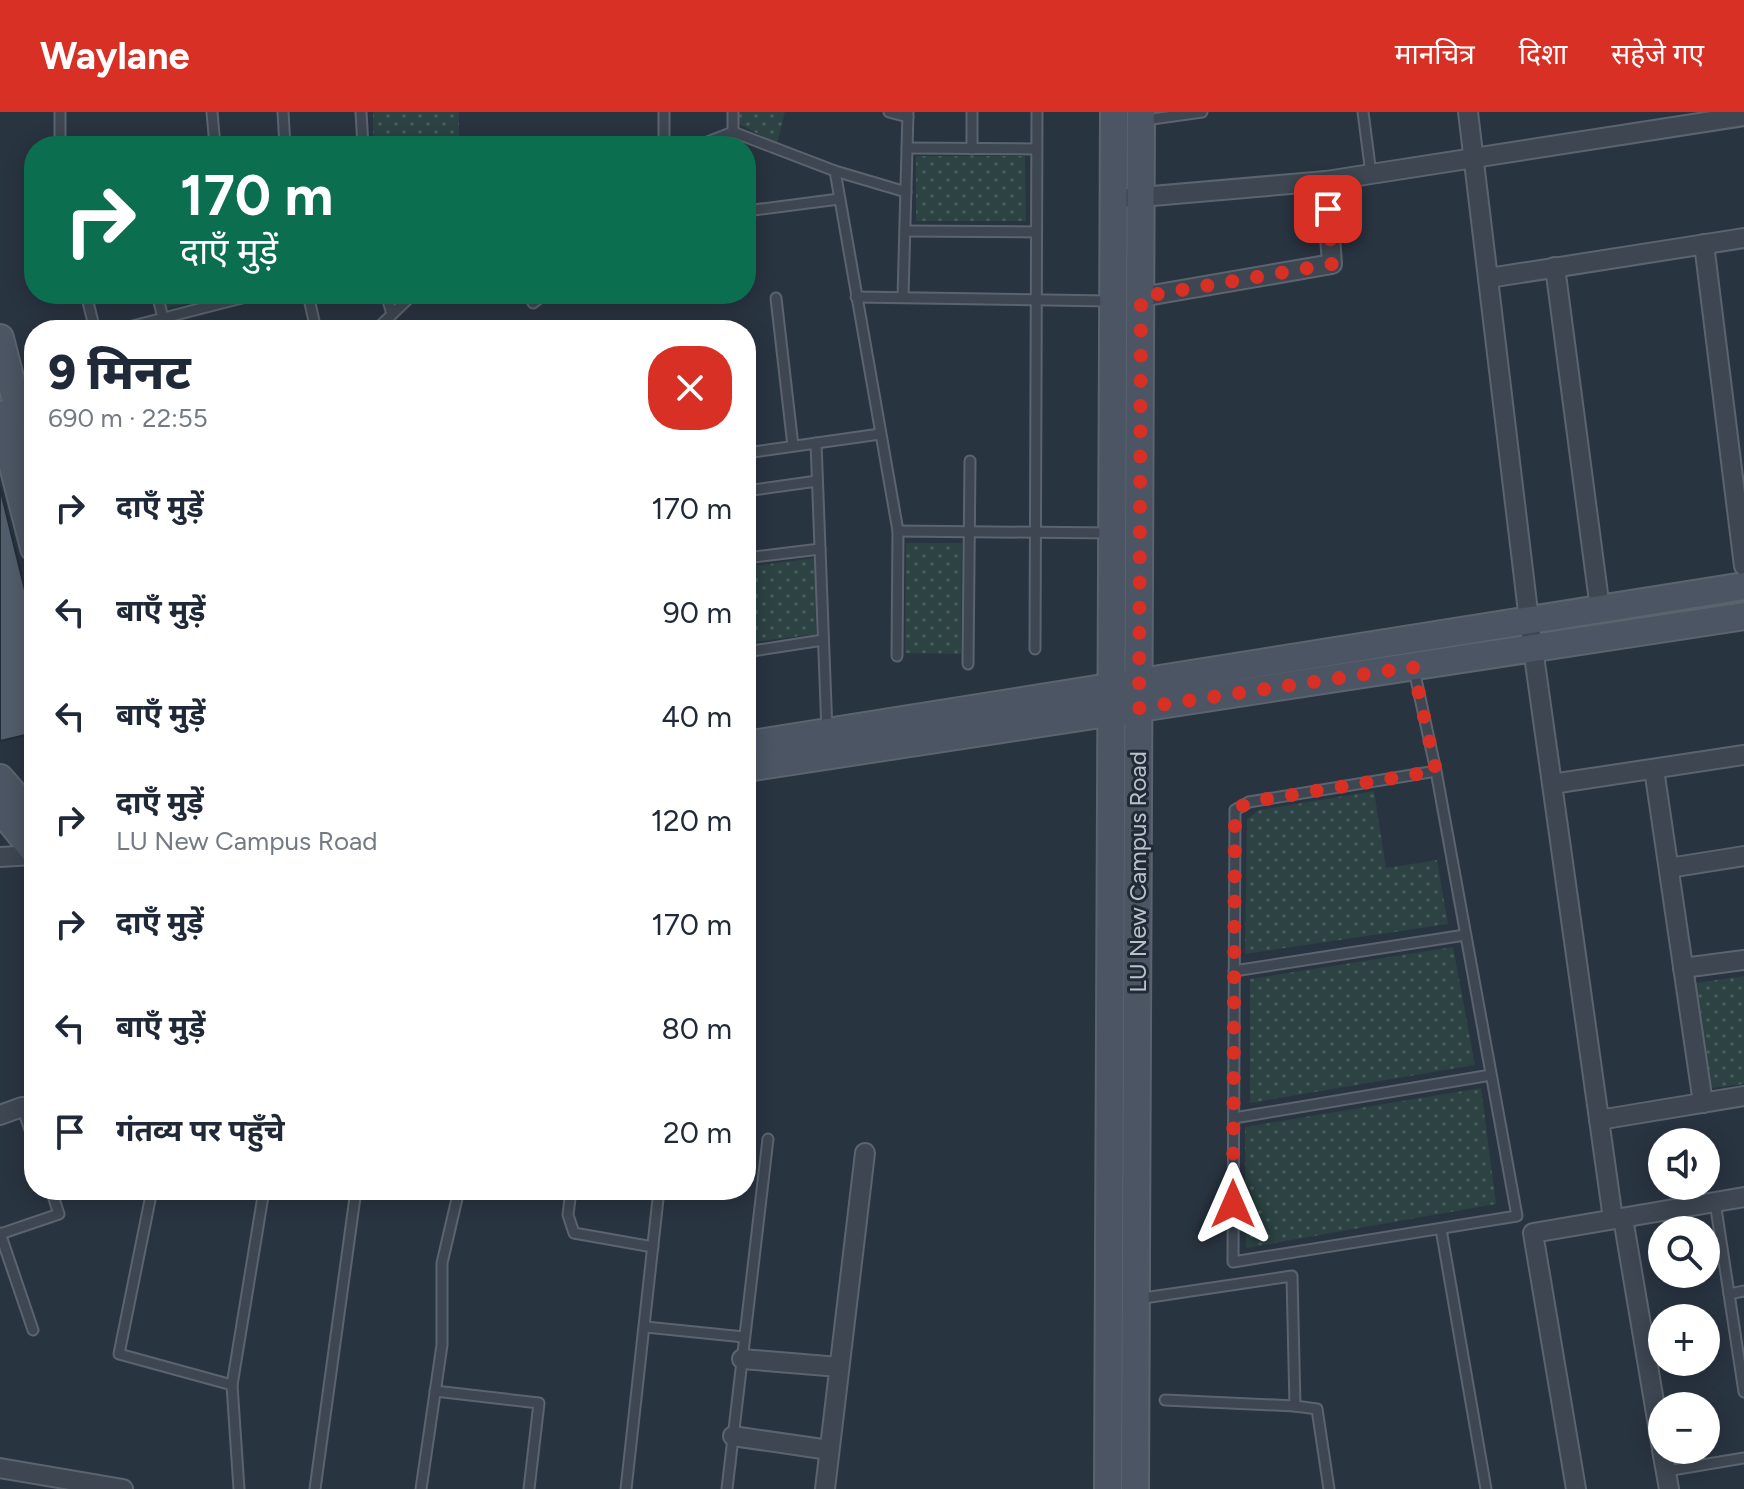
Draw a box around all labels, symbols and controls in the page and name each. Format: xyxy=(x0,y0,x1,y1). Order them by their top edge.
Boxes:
text: Waylane xyxy=(40,33,190,79)
text: मानचित्र xyxy=(1395,37,1475,71)
text: दिशा xyxy=(1519,37,1567,71)
text: सहेजे गए xyxy=(1611,37,1704,71)
text: 170 m xyxy=(180,162,333,229)
icon: right xyxy=(48,168,152,272)
pin xyxy=(1294,175,1362,243)
icon: arrive xyxy=(1306,187,1350,231)
text: दाएँ मुड़ें xyxy=(180,230,278,273)
text: 9 मिनट xyxy=(48,343,191,401)
button: close xyxy=(648,346,732,430)
text: 690 m · 22:55 xyxy=(48,402,208,434)
icon: right xyxy=(48,486,92,530)
text: दाएँ मुड़ें xyxy=(116,488,204,525)
text: 170 m xyxy=(651,490,732,527)
icon: left xyxy=(48,590,92,634)
text: बाएँ मुड़ें xyxy=(116,592,205,629)
text: 90 m xyxy=(663,594,732,631)
icon: left xyxy=(48,694,92,738)
text: बाएँ मुड़ें xyxy=(116,696,205,733)
text: 40 m xyxy=(661,698,732,735)
street label: LU New Campus Road xyxy=(1123,751,1152,993)
text: दाएँ मुड़ें xyxy=(116,784,204,821)
icon: right xyxy=(48,798,92,842)
text: 120 m xyxy=(651,802,732,839)
text: LU New Campus Road xyxy=(116,825,378,857)
icon: right xyxy=(48,902,92,946)
text: दाएँ मुड़ें xyxy=(116,904,204,941)
text: 170 m xyxy=(651,906,732,943)
icon: left xyxy=(48,1006,92,1050)
text: बाएँ मुड़ें xyxy=(116,1008,205,1045)
text: 80 m xyxy=(661,1010,732,1047)
icon: arrive xyxy=(48,1110,92,1154)
text: गंतव्य पर पहुँचे xyxy=(116,1112,285,1149)
text: 20 m xyxy=(663,1114,732,1151)
map controls xyxy=(1648,1128,1720,1464)
button: sound xyxy=(1648,1128,1720,1200)
position arrow xyxy=(1191,1162,1275,1246)
button: search xyxy=(1648,1216,1720,1288)
button: + xyxy=(1648,1304,1720,1376)
button: − xyxy=(1648,1392,1720,1464)

